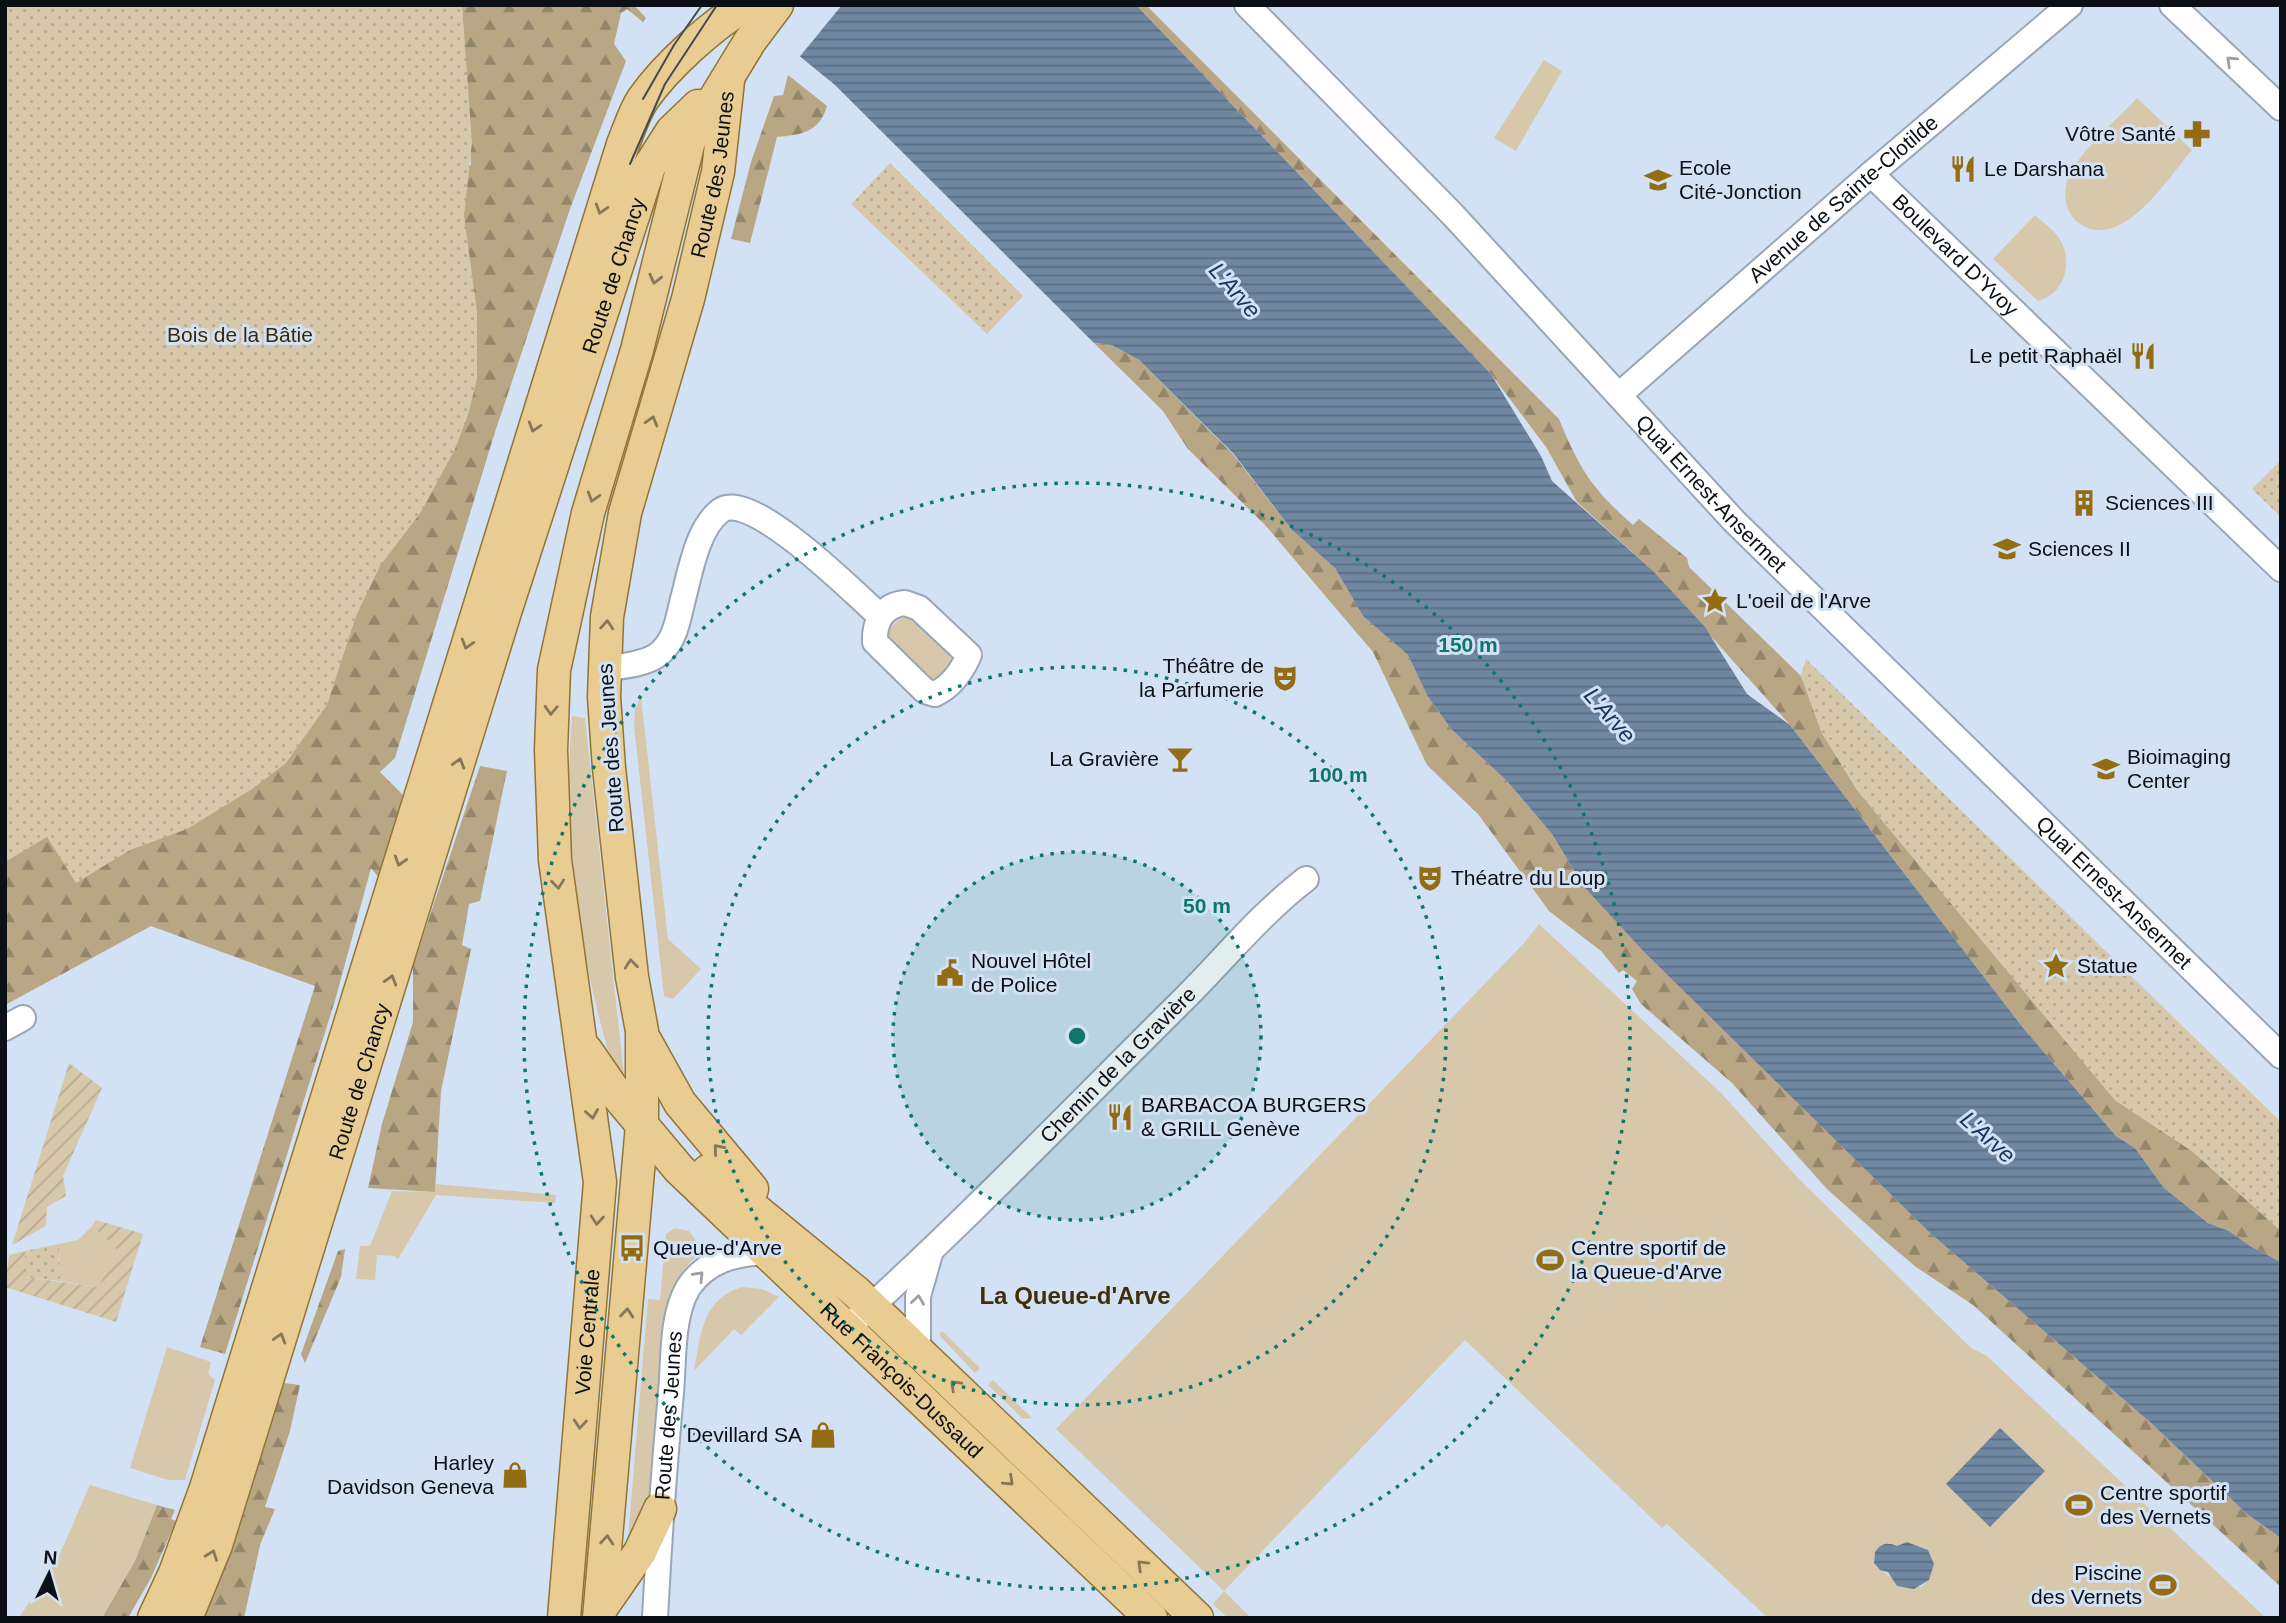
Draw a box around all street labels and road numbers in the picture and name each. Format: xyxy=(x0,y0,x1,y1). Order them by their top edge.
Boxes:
street label: Route des Jeunes xyxy=(686,90,738,260)
street label: Avenue de Sainte-Clotilde xyxy=(1744,110,1942,287)
street label: Boulevard D'Yvoy xyxy=(1888,189,2023,321)
street label: Route de Chancy xyxy=(577,194,649,356)
street label: Quai Ernest-Ansermet xyxy=(1632,410,1791,577)
street label: Route des Jeunes xyxy=(593,663,628,833)
street label: Quai Ernest-Ansermet xyxy=(2032,811,2197,973)
street label: Chemin de la Gravière xyxy=(1035,982,1200,1147)
street label: Route de Chancy xyxy=(324,1000,394,1162)
street label: Voie Centrale xyxy=(570,1268,604,1396)
street label: Rue François-Dussaud xyxy=(816,1298,987,1462)
street label: Route des Jeunes xyxy=(650,1330,686,1501)

